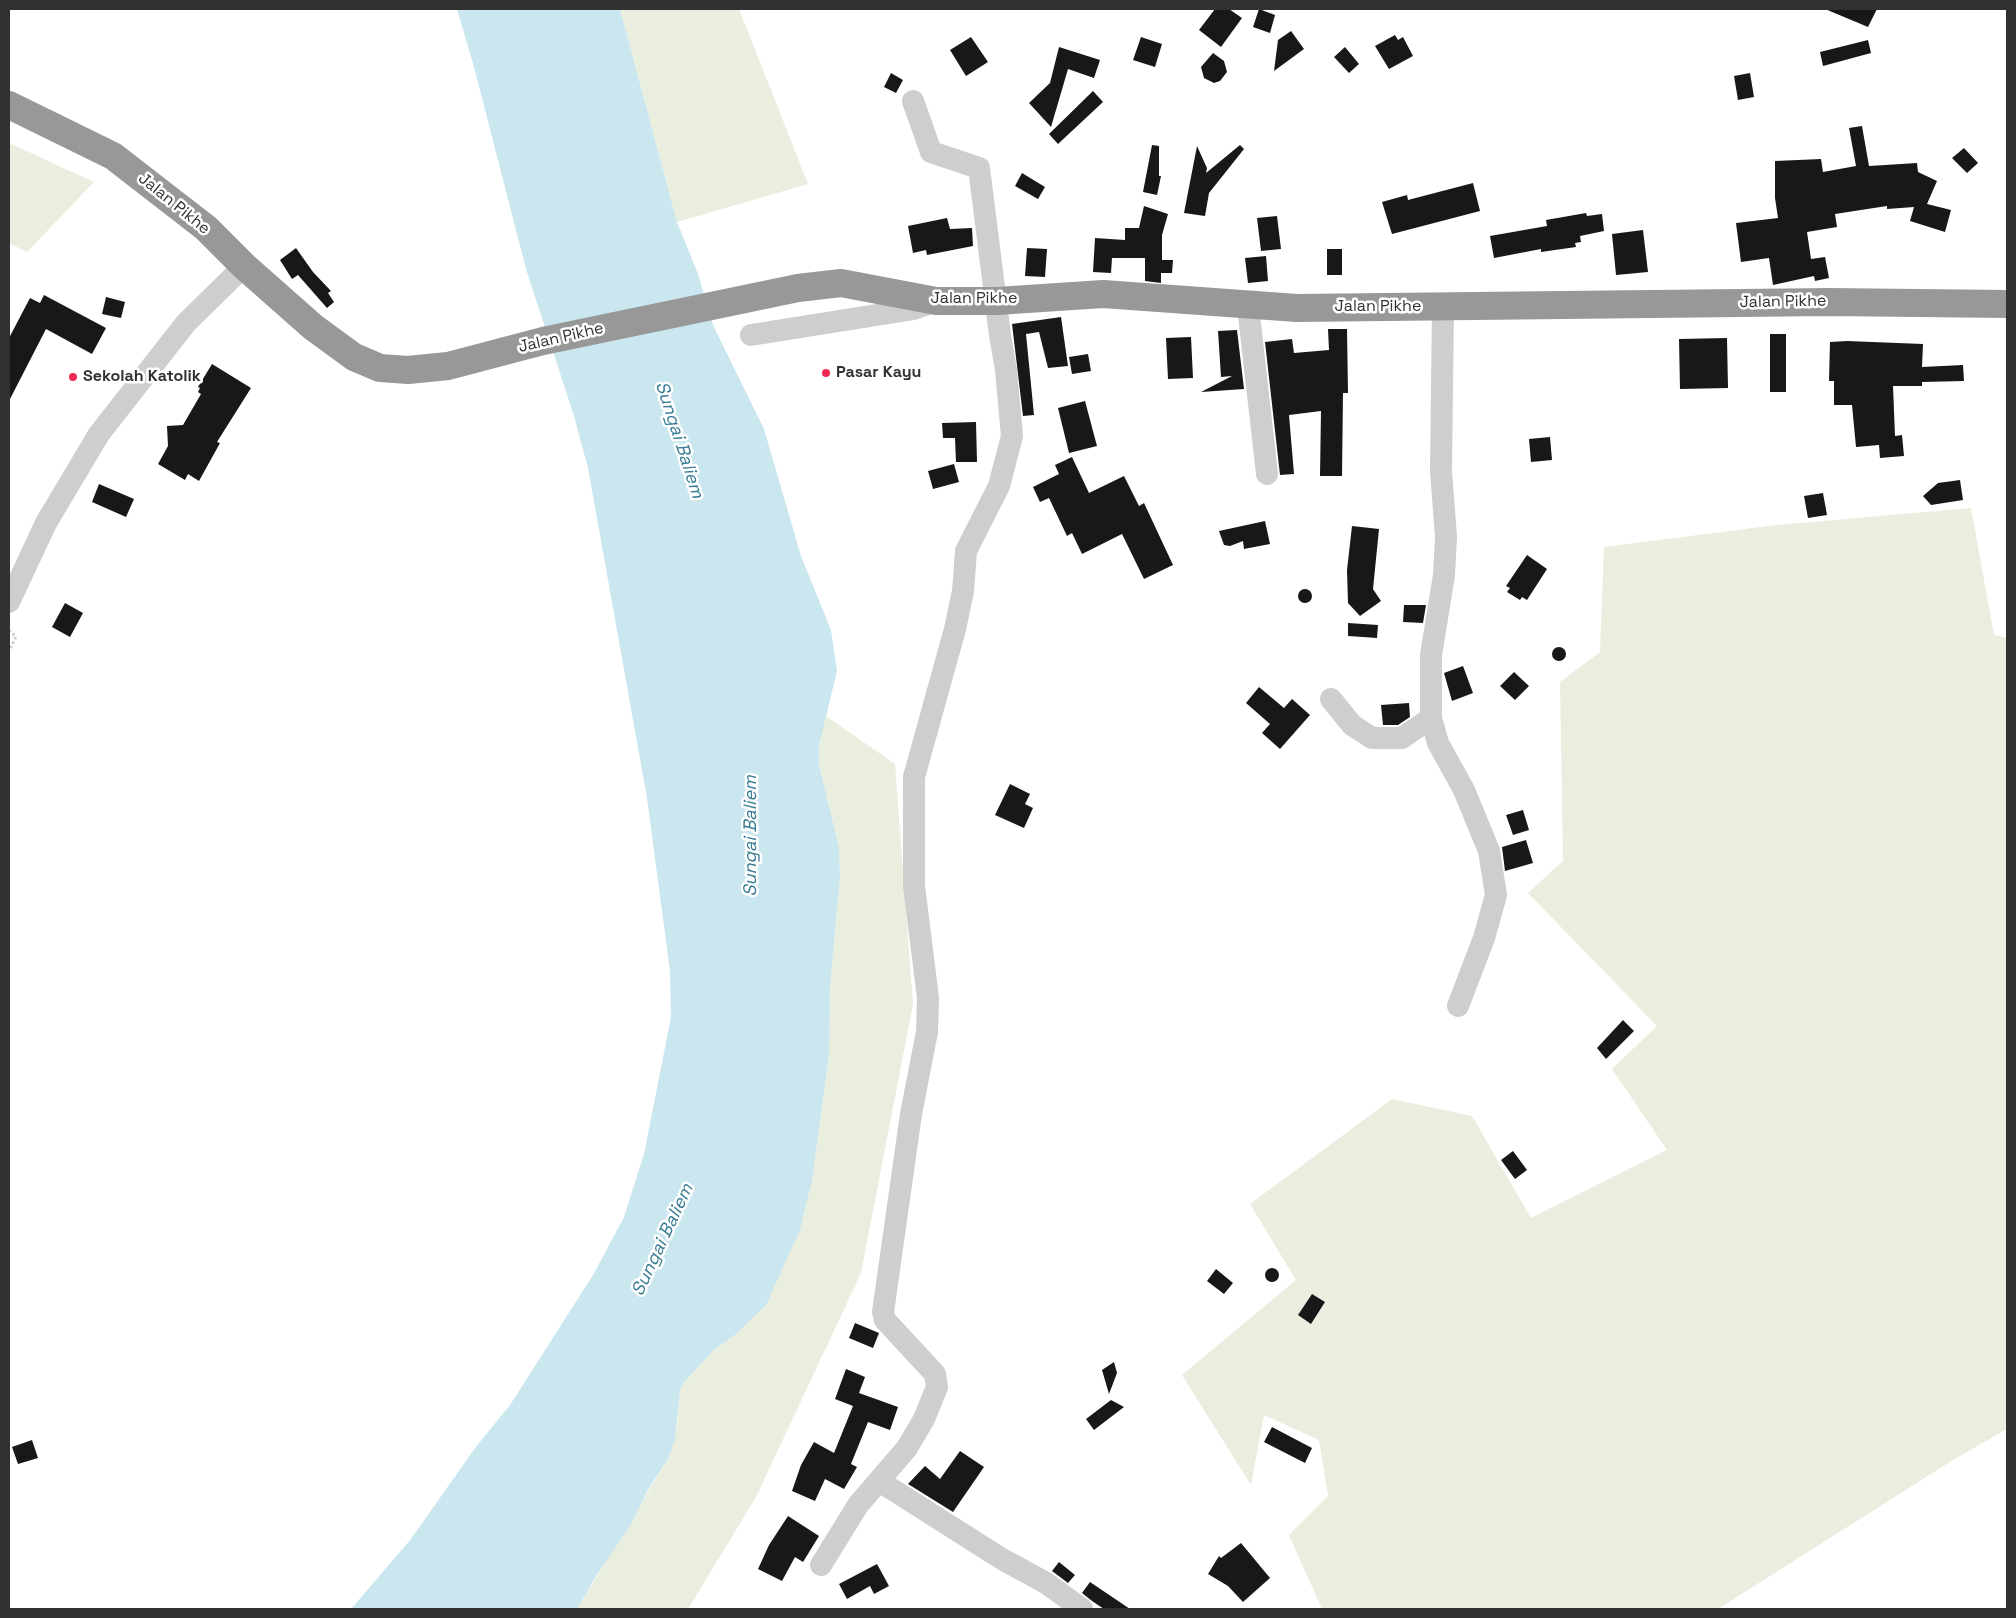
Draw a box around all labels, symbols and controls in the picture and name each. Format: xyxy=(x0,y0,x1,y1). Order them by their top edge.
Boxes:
street label: Jalan Pikhe xyxy=(134,169,214,239)
street label: Jalan Pikhe xyxy=(931,289,1017,309)
street label: Jalan Pikhe xyxy=(1739,292,1827,312)
street label: Jalan Pikhe xyxy=(1335,297,1421,317)
street label: Jalan Pikhe xyxy=(517,319,605,357)
place label: Pasar Kayu xyxy=(836,363,921,383)
place label: Sekolah Katolik xyxy=(83,367,201,387)
marker: Pasar Kayu xyxy=(820,367,832,379)
marker: Sekolah Katolik xyxy=(67,371,79,383)
water label: Sungai Baliem xyxy=(650,379,708,501)
water label: Sungai Baliem xyxy=(740,775,762,897)
water label: Sungai Baliem xyxy=(628,1180,698,1300)

